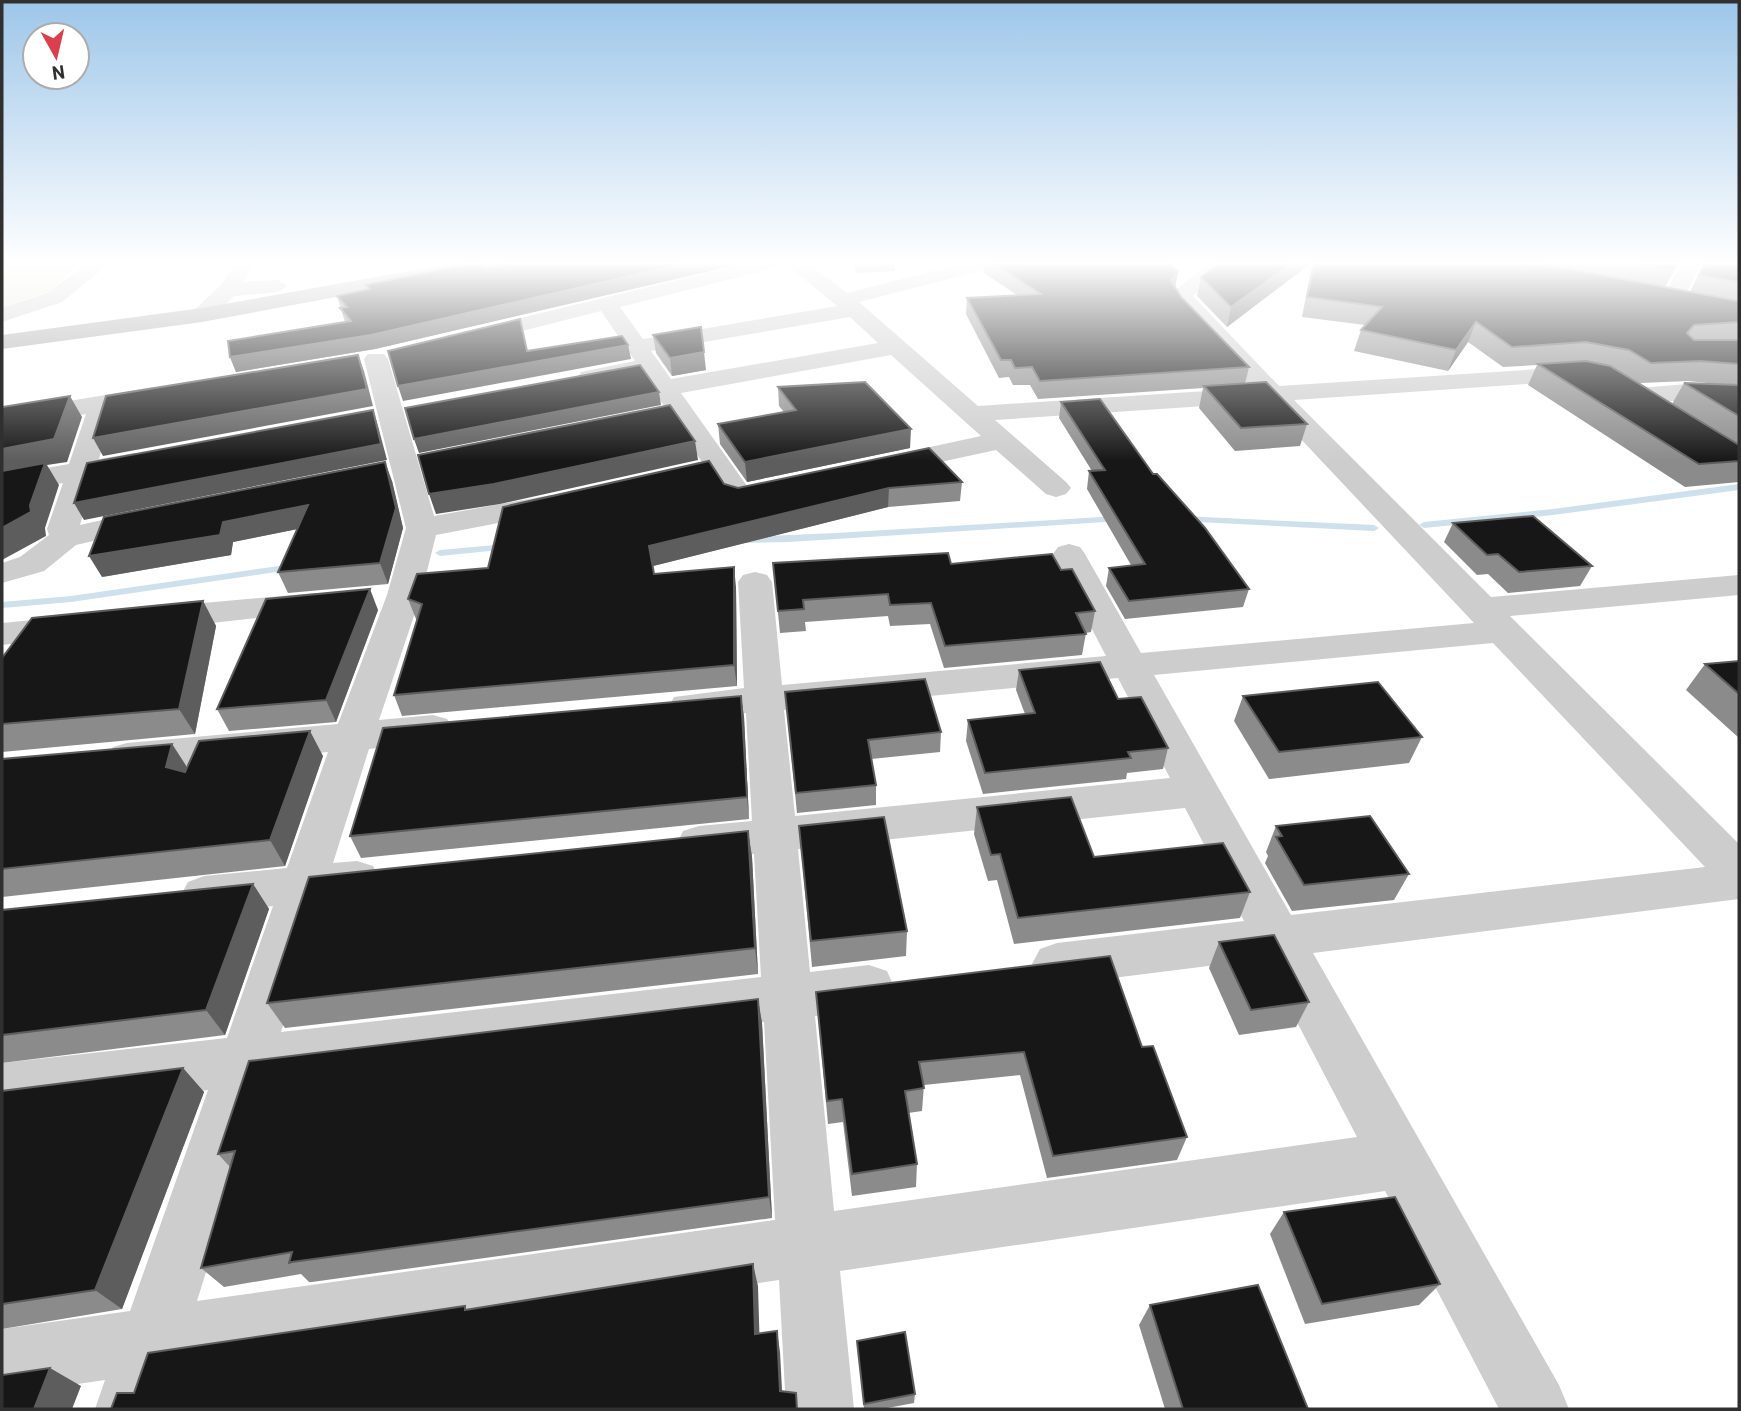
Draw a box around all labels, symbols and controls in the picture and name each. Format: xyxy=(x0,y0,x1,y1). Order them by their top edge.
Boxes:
north arrow xyxy=(21,21,91,91)
text: N xyxy=(51,61,66,86)

